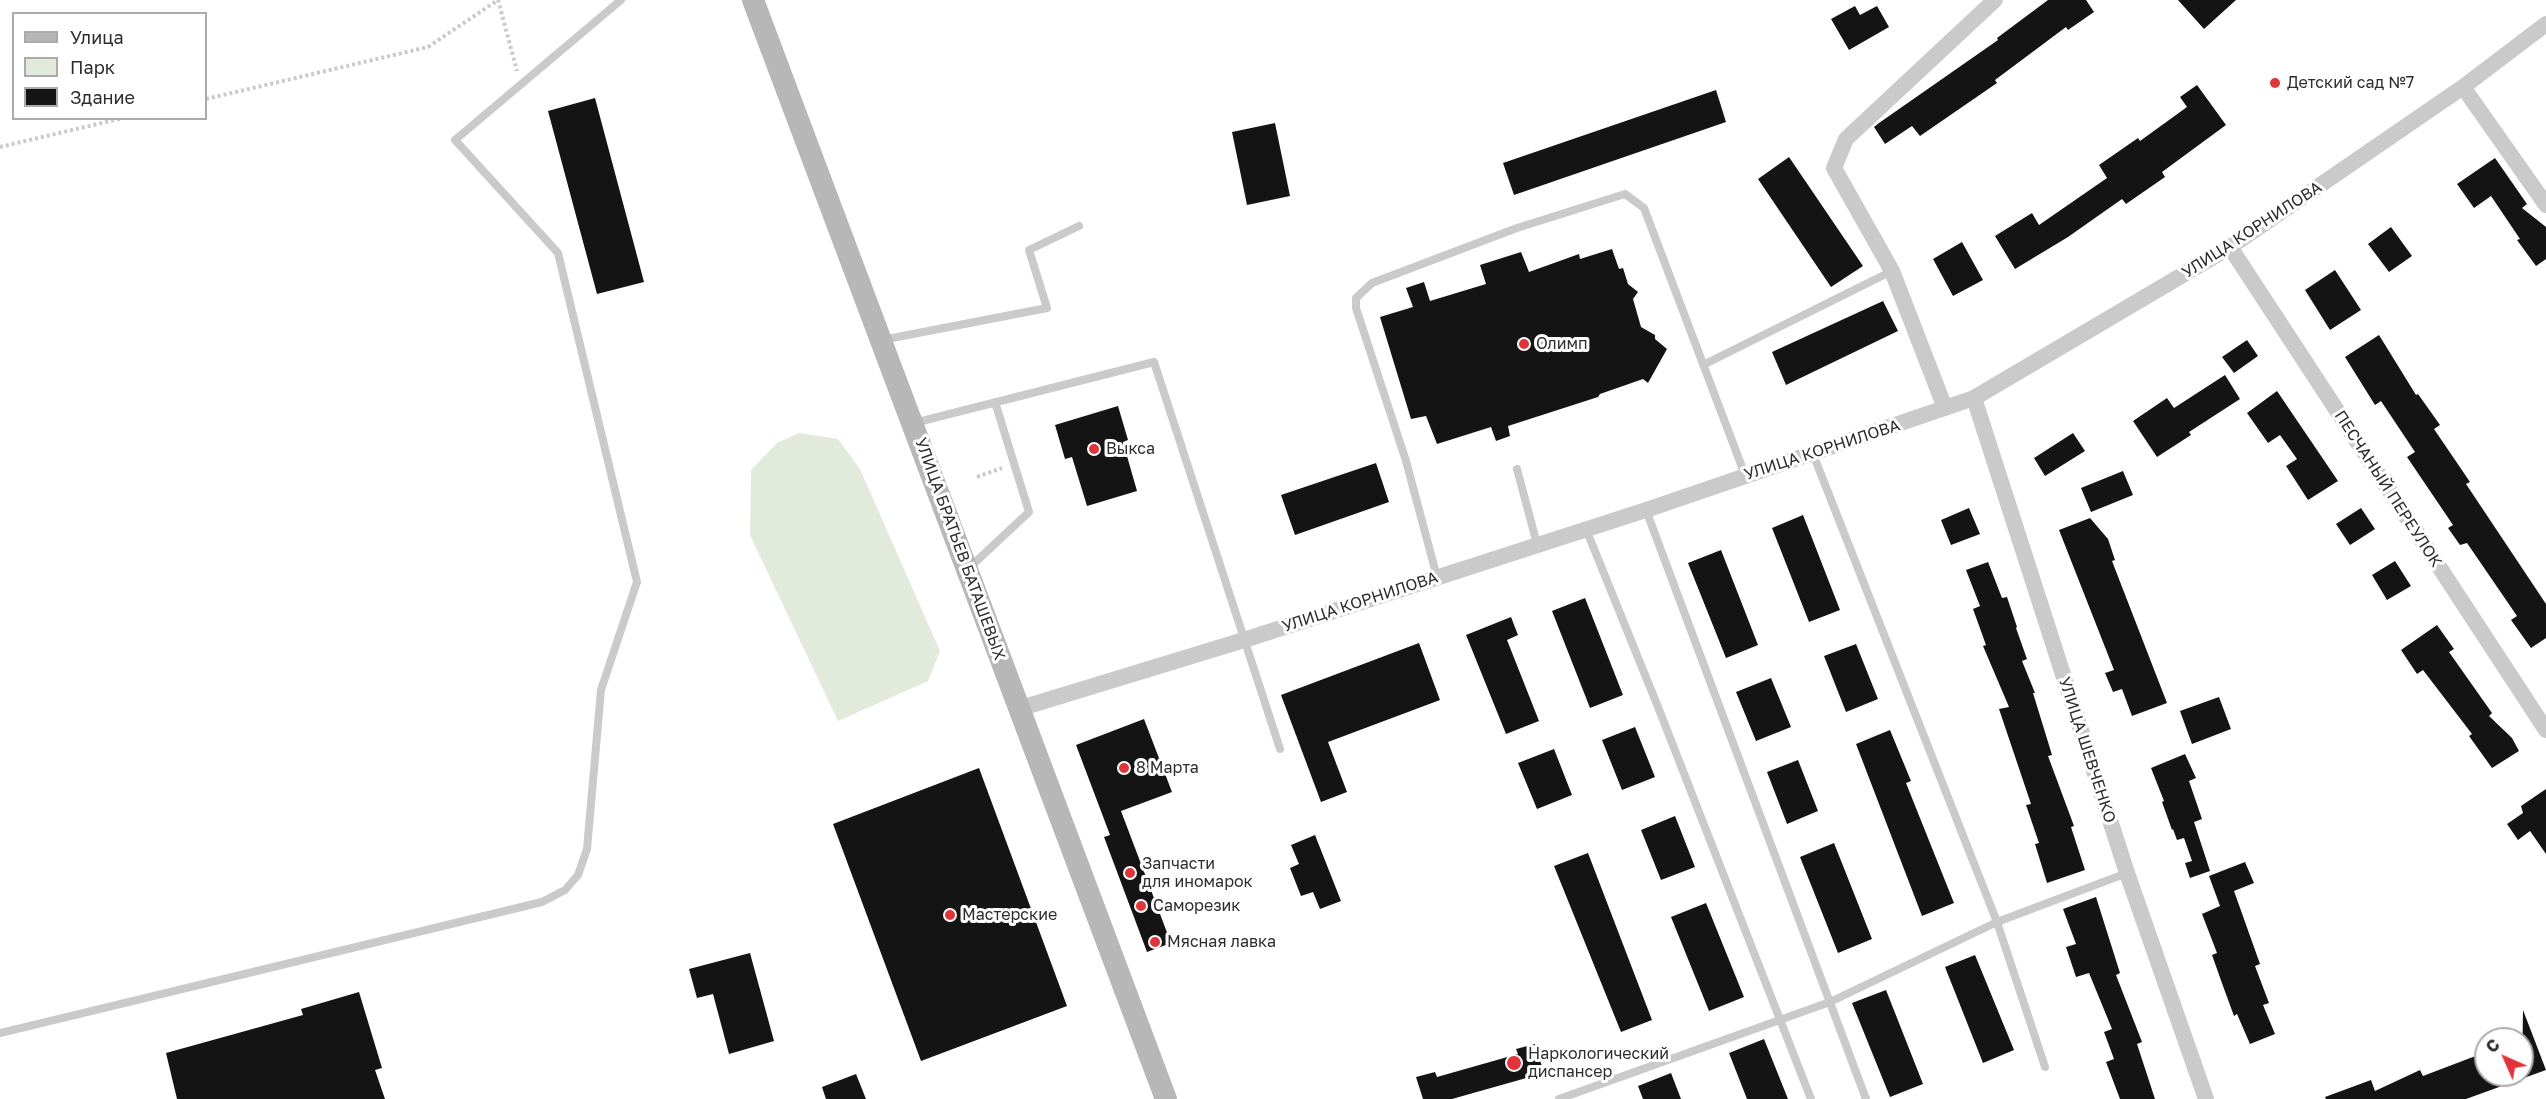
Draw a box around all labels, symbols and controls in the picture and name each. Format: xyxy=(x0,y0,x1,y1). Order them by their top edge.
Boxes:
legend xyxy=(12,12,207,120)
text: Улица xyxy=(70,26,124,48)
text: Парк xyxy=(70,56,115,78)
place label: Детский сад №7 xyxy=(2287,73,2414,93)
marker: Детский сад №7 xyxy=(2268,76,2282,90)
text: Здание xyxy=(70,86,135,108)
street label: УЛИЦА КОРНИЛОВА xyxy=(2179,178,2325,282)
place label: Олимп xyxy=(1536,334,1588,354)
marker: Олимп xyxy=(1517,337,1531,351)
street label: ПЕСЧАНЫЙ ПЕРЕУЛОК xyxy=(2330,407,2446,571)
street label: УЛИЦА КОРНИЛОВА xyxy=(1742,416,1902,484)
street label: УЛИЦА БРАТЬЕВ БАТАШЕВЫХ xyxy=(911,435,1009,663)
place label: Выкса xyxy=(1106,439,1155,459)
marker: Выкса xyxy=(1087,442,1101,456)
street label: УЛИЦА КОРНИЛОВА xyxy=(1280,568,1440,636)
street label: УЛИЦА ШЕВЧЕНКО xyxy=(2054,675,2120,825)
place label: 8 Марта xyxy=(1136,758,1199,778)
marker: 8 Марта xyxy=(1117,761,1131,775)
place label: Запчасти для иномарок xyxy=(1142,854,1253,892)
marker: Запчасти для иномарок xyxy=(1123,866,1137,880)
place label: Саморезик xyxy=(1153,896,1241,916)
marker: Саморезик xyxy=(1134,899,1148,913)
place label: Мастерские xyxy=(962,905,1057,925)
marker: Мастерские xyxy=(943,908,957,922)
place label: Мясная лавка xyxy=(1167,932,1276,952)
marker: Мясная лавка xyxy=(1148,935,1162,949)
north arrow xyxy=(2474,1027,2534,1087)
text: С xyxy=(2482,1035,2504,1057)
place label: Наркологический диспансер xyxy=(1528,1044,1669,1082)
marker: Наркологический диспансер xyxy=(1505,1054,1523,1072)

